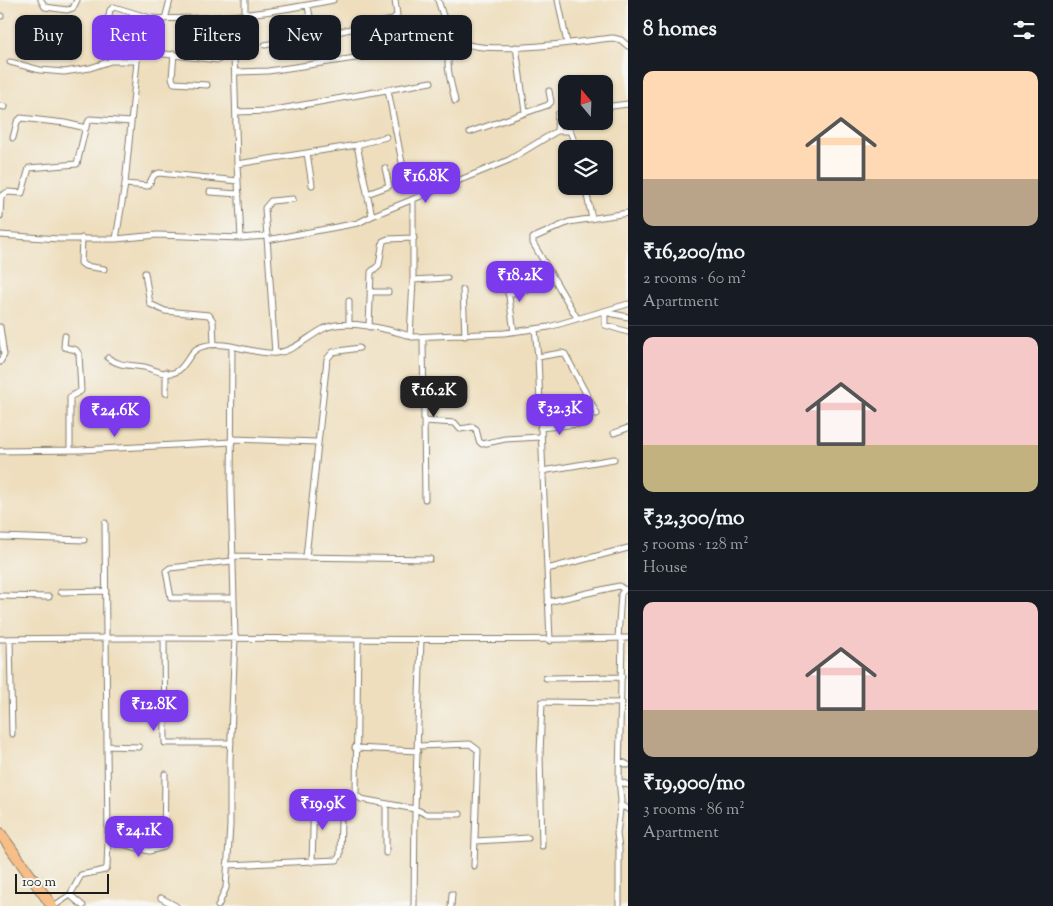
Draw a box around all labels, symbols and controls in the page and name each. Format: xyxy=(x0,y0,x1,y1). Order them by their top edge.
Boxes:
chip: Buy xyxy=(15,15,82,60)
chip: Rent xyxy=(92,15,165,60)
chip: Filters xyxy=(175,15,259,60)
chip: New xyxy=(269,15,341,60)
chip: Apartment xyxy=(351,15,472,60)
text: 8 homes xyxy=(643,15,717,45)
icon: filters xyxy=(1010,16,1038,44)
north arrow xyxy=(558,75,612,130)
map controls xyxy=(558,75,613,195)
icon: home xyxy=(796,104,886,194)
button: layers xyxy=(558,140,613,195)
pin: ₹16.8K xyxy=(385,162,467,204)
text: ₹16.8K xyxy=(403,166,449,189)
text: ₹16,200/mo xyxy=(643,238,745,268)
pin: ₹18.2K xyxy=(479,260,561,303)
text: ₹18.2K xyxy=(497,265,543,288)
text: 2 rooms · 60 m² xyxy=(643,268,746,291)
text: Apartment xyxy=(643,291,719,314)
icon: home xyxy=(796,369,886,459)
pin: ₹16.2K xyxy=(393,376,475,418)
text: ₹16.2K xyxy=(411,380,457,403)
pin: ₹32.3K xyxy=(519,394,601,436)
pin: ₹24.6K xyxy=(74,396,156,438)
text: ₹32.3K xyxy=(537,398,583,421)
text: ₹24.6K xyxy=(91,400,139,423)
text: ₹32,300/mo xyxy=(643,504,745,534)
text: 5 rooms · 128 m² xyxy=(643,534,749,557)
text: House xyxy=(643,557,687,580)
icon: home xyxy=(796,634,886,724)
pin: ₹12.8K xyxy=(113,690,195,732)
text: ₹12.8K xyxy=(131,694,177,717)
text: ₹19,900/mo xyxy=(643,769,745,799)
pin: ₹19.9K xyxy=(282,788,364,831)
text: ₹19.9K xyxy=(300,793,346,816)
text: 3 rooms · 86 m² xyxy=(643,799,745,822)
pin: ₹24.1K xyxy=(98,816,180,858)
text: ₹24.1K xyxy=(116,820,162,843)
text: Apartment xyxy=(643,822,719,845)
scale bar xyxy=(15,871,109,894)
text: 100 m xyxy=(22,873,56,893)

